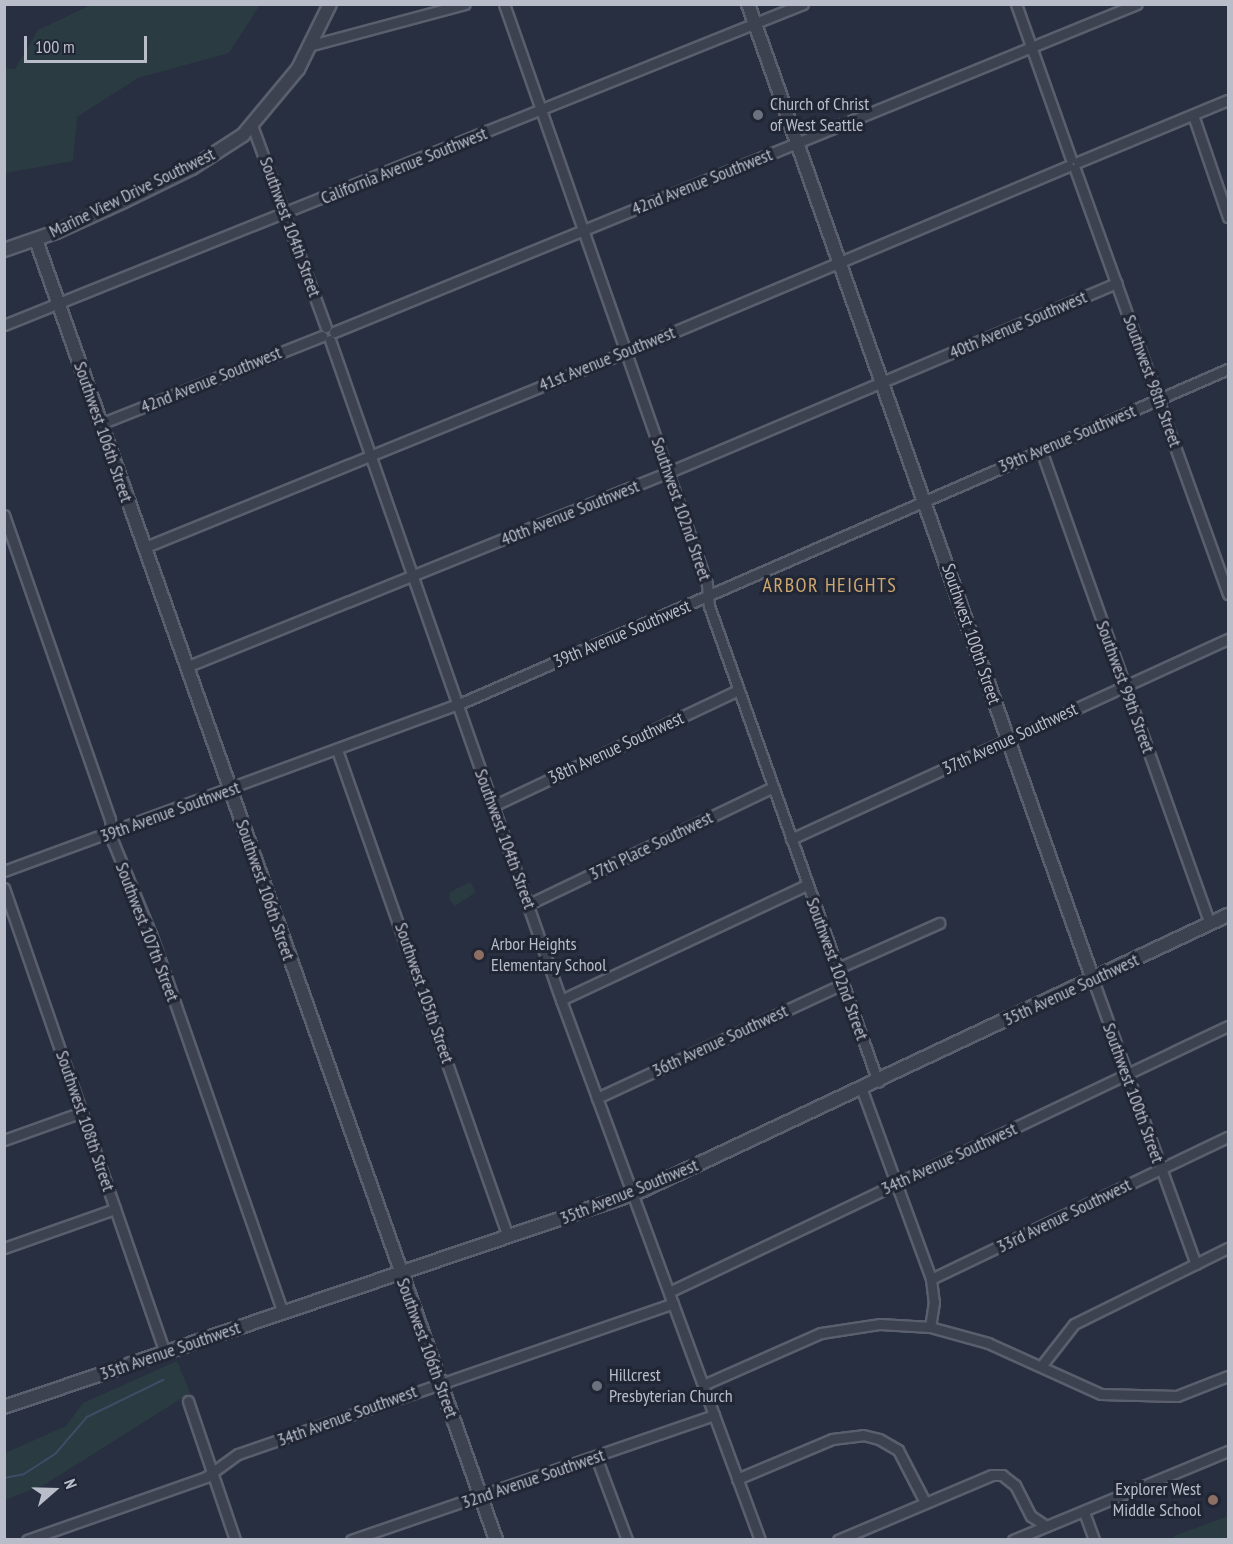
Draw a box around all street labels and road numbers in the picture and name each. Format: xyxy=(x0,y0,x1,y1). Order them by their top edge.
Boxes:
street label: California Avenue Southwest xyxy=(318,123,490,209)
street label: Marine View Drive Southwest xyxy=(45,143,219,243)
street label: 42nd Avenue Southwest xyxy=(628,144,776,220)
street label: Southwest 104th Street xyxy=(255,154,325,300)
street label: 40th Avenue Southwest xyxy=(946,286,1090,364)
street label: Southwest 98th Street xyxy=(1118,312,1186,450)
street label: 41st Avenue Southwest xyxy=(536,322,678,396)
street label: 42nd Avenue Southwest xyxy=(137,342,285,418)
street label: Southwest 106th Street xyxy=(69,359,137,505)
street label: 39th Avenue Southwest xyxy=(995,400,1139,478)
street label: Southwest 102nd Street xyxy=(646,435,716,583)
street label: 40th Avenue Southwest xyxy=(498,475,642,551)
street label: Southwest 100th Street xyxy=(937,561,1005,707)
street label: 39th Avenue Southwest xyxy=(550,595,694,673)
street label: Southwest 99th Street xyxy=(1091,618,1159,756)
street label: 37th Avenue Southwest xyxy=(939,698,1081,780)
street label: 38th Avenue Southwest xyxy=(545,707,687,789)
street label: Southwest 104th Street xyxy=(470,766,540,912)
street label: 39th Avenue Southwest xyxy=(97,777,243,847)
street label: 37th Place Southwest xyxy=(586,807,716,885)
street label: Southwest 106th Street xyxy=(231,817,299,963)
street label: Southwest 107th Street xyxy=(111,860,183,1004)
street label: Southwest 102nd Street xyxy=(801,895,873,1043)
street label: Southwest 105th Street xyxy=(390,920,458,1066)
street label: 35th Avenue Southwest xyxy=(1000,949,1142,1031)
street label: 36th Avenue Southwest xyxy=(649,1000,791,1082)
street label: Southwest 100th Street xyxy=(1098,1020,1168,1166)
street label: Southwest 108th Street xyxy=(51,1048,119,1194)
street label: 34th Avenue Southwest xyxy=(878,1118,1020,1200)
street label: 35th Avenue Southwest xyxy=(557,1154,701,1230)
street label: 33rd Avenue Southwest xyxy=(993,1174,1135,1258)
street label: Southwest 106th Street xyxy=(392,1275,462,1421)
street label: 35th Avenue Southwest xyxy=(97,1317,243,1385)
street label: 34th Avenue Southwest xyxy=(274,1381,420,1451)
street label: 32nd Avenue Southwest xyxy=(459,1444,607,1514)

